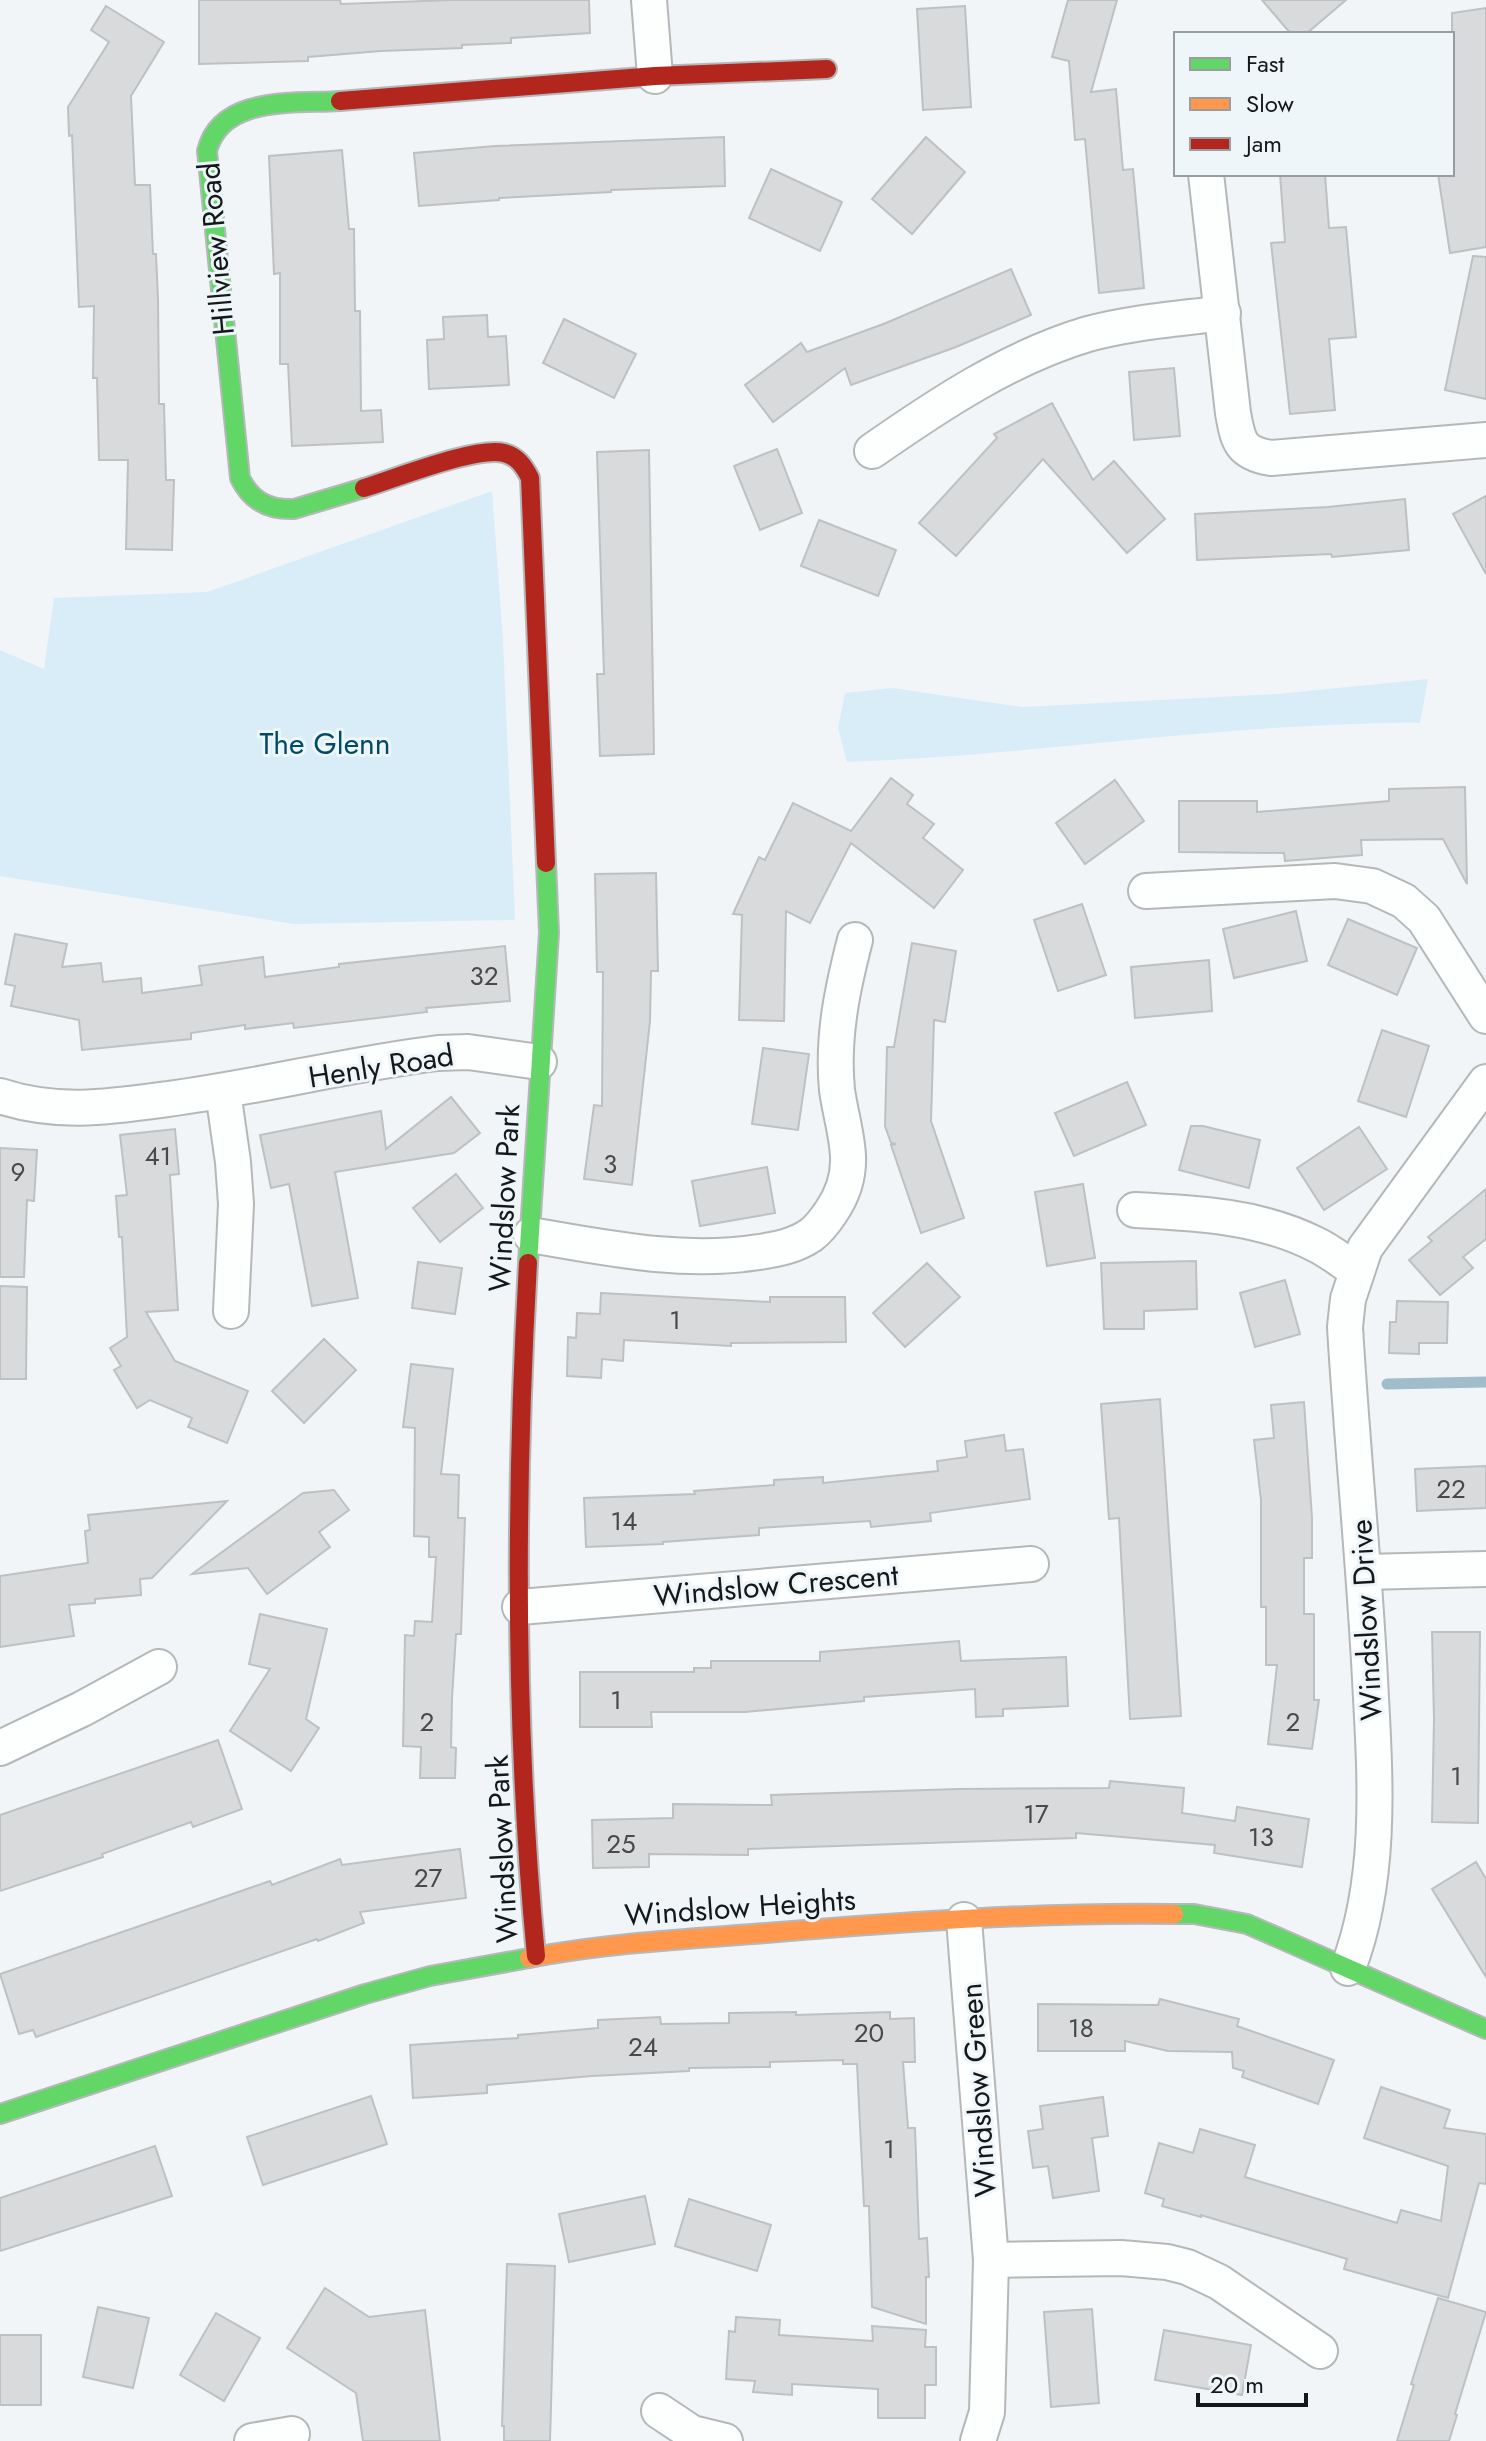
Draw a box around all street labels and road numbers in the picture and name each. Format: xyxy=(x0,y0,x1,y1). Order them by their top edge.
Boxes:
street label: Hillview Road xyxy=(187,161,245,337)
street label: Henly Road xyxy=(305,1033,457,1099)
street label: Windslow Park xyxy=(478,1102,530,1293)
street label: Windslow Drive xyxy=(1339,1518,1393,1722)
street label: Windslow Crescent xyxy=(652,1553,901,1617)
street label: Windslow Park xyxy=(476,1753,528,1944)
street label: Windslow Heights xyxy=(623,1877,857,1937)
street label: Windslow Green xyxy=(949,1982,1007,2198)

